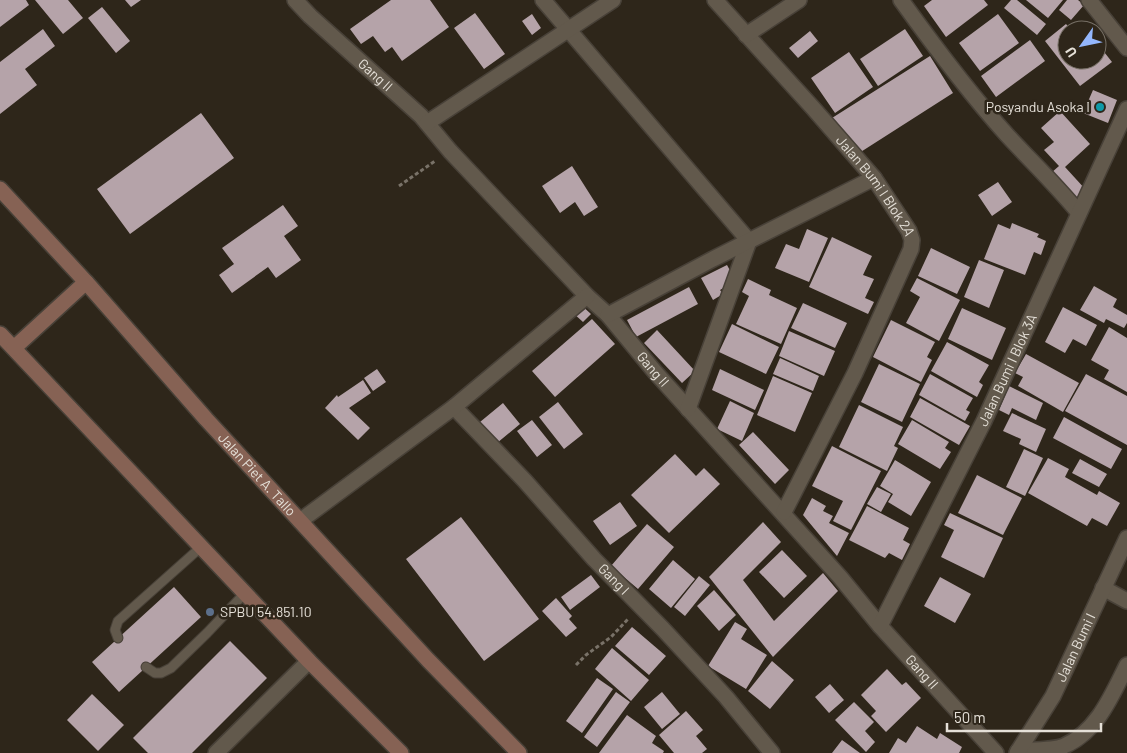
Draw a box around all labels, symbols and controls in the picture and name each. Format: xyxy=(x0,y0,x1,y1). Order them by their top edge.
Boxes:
north arrow xyxy=(1057,20,1107,70)
text: U xyxy=(1061,44,1080,61)
street label: Gang II xyxy=(355,55,397,95)
place label: Posyandu Asoka I xyxy=(986,98,1090,115)
marker: Posyandu Asoka I xyxy=(1094,101,1106,113)
street label: Jalan Bumi I Blok 2A xyxy=(833,132,919,239)
street label: Jalan Bumi I Blok 3A xyxy=(974,310,1040,429)
street label: Gang II xyxy=(634,348,673,390)
street label: Jalan Piet A. Tallo xyxy=(215,429,300,519)
street label: Gang I xyxy=(595,560,633,598)
place label: SPBU 54.851.10 xyxy=(220,603,312,620)
marker: SPBU 54.851.10 xyxy=(204,606,216,618)
street label: Jalan Bumi I xyxy=(1052,610,1099,684)
street label: Gang II xyxy=(902,651,942,692)
scale bar xyxy=(947,700,1101,732)
text: 50 m xyxy=(954,708,986,726)

